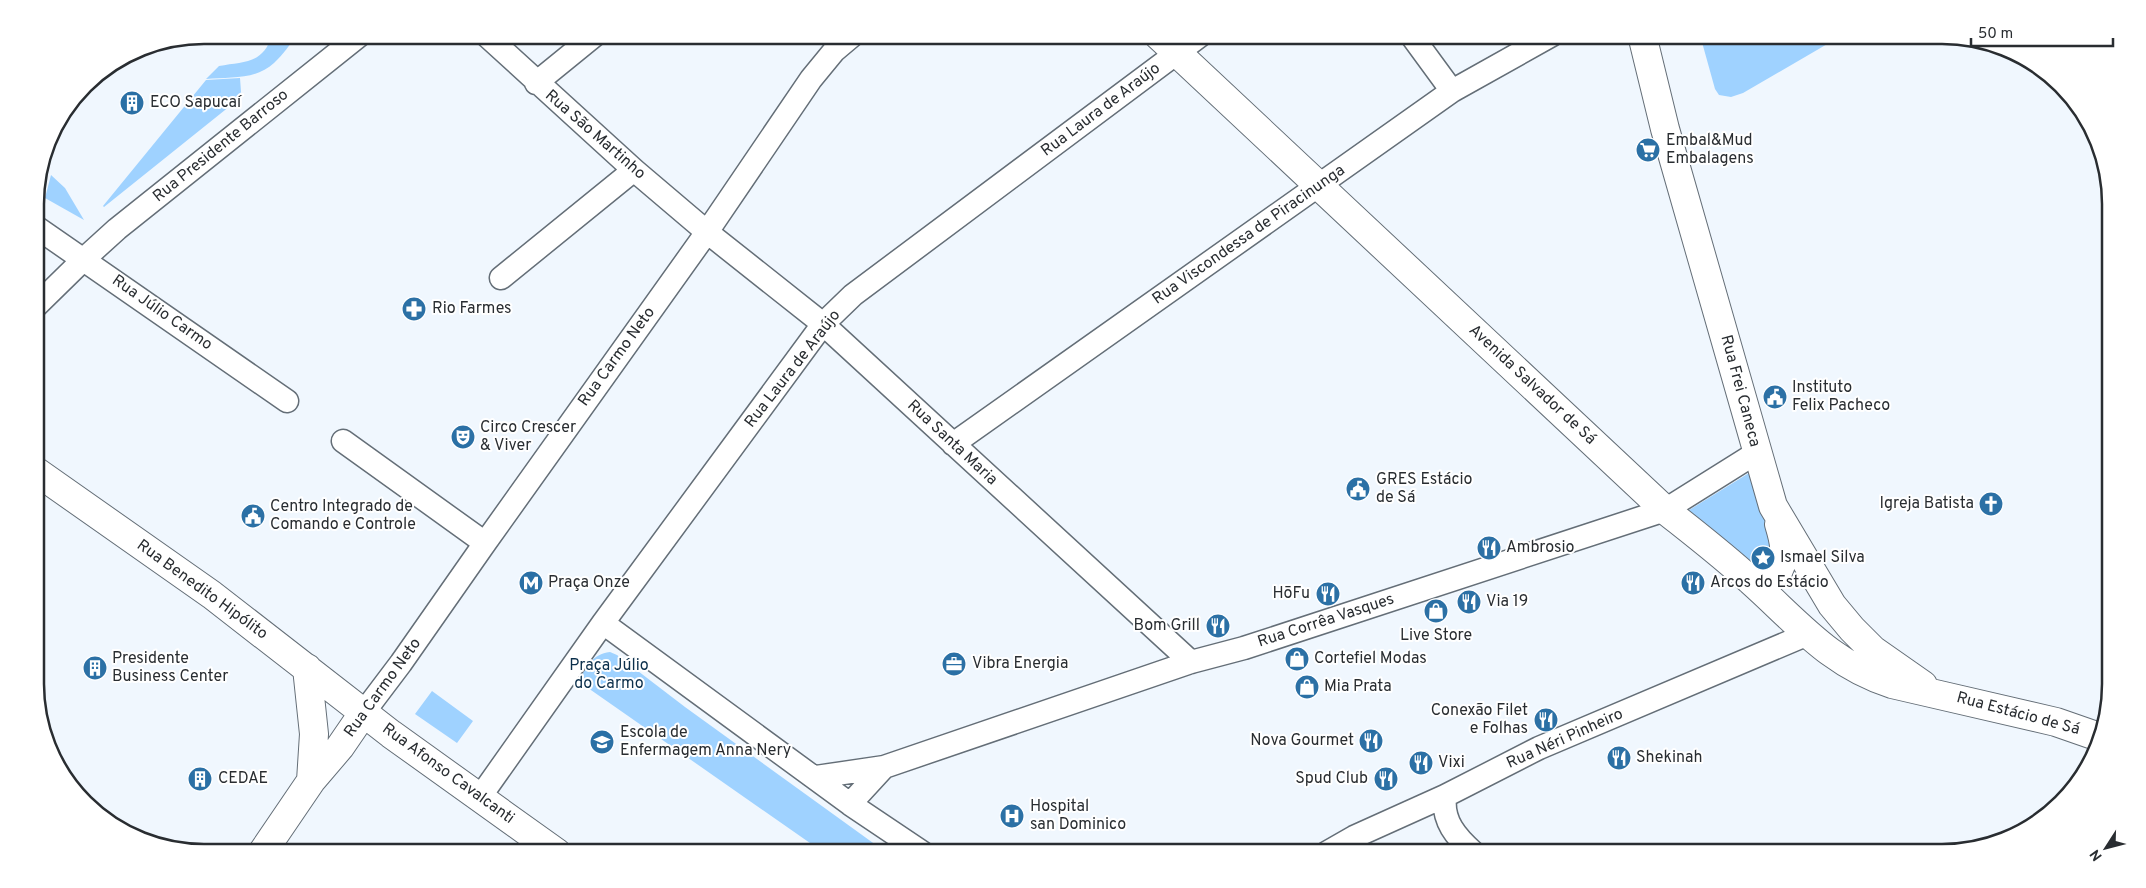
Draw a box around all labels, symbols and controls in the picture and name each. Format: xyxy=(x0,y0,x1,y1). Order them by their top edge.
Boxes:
scale bar xyxy=(1971,15,2114,47)
text: 50 m xyxy=(1978,25,2013,44)
street label: Rua Laura de Araújo xyxy=(1037,59,1165,161)
street label: Rua Presidente Barroso xyxy=(149,85,293,207)
street label: Rua São Martinho xyxy=(541,86,649,184)
building icon: ECO Sapucaí xyxy=(119,90,145,116)
place label: ECO Sapucaí xyxy=(150,93,243,113)
place label: Embal&Mud Embalagens xyxy=(1666,131,1754,169)
supermarket icon: Embal&Mud Embalagens xyxy=(1635,137,1661,163)
street label: Rua Viscondessa de Piracinunga xyxy=(1149,161,1349,309)
street label: Rua Júlio Carmo xyxy=(108,271,216,355)
pharmacy icon: Rio Farmes xyxy=(401,296,427,322)
place label: Rio Farmes xyxy=(432,299,512,319)
street label: Rua Carmo Neto xyxy=(574,303,660,411)
street label: Rua Laura de Araújo xyxy=(741,306,845,432)
street label: Avenida Salvador de Sá xyxy=(1464,321,1600,449)
street label: Rua Frei Caneca xyxy=(1715,333,1765,449)
place label: Instituto Felix Pacheco xyxy=(1792,378,1890,416)
public building icon: Instituto Felix Pacheco xyxy=(1762,384,1788,410)
street label: Rua Santa Maria xyxy=(903,396,1001,490)
place label: Circo Crescer & Viver xyxy=(480,418,576,456)
theatre icon: Circo Crescer & Viver xyxy=(450,424,476,450)
place label: GRES Estácio de Sá xyxy=(1376,470,1473,508)
public building icon: GRES Estácio de Sá xyxy=(1345,476,1371,502)
church icon: Igreja Batista xyxy=(1978,491,2004,517)
place label: Igreja Batista xyxy=(1879,494,1974,514)
place label: Centro Integrado de Comando e Controle xyxy=(270,497,416,535)
public building icon: Centro Integrado de Comando e Controle xyxy=(240,503,266,529)
restaurant icon: Ambrosio xyxy=(1476,535,1502,561)
street label: Rua Benedito Hipólito xyxy=(132,536,272,644)
place label: Ambrosio xyxy=(1506,538,1574,558)
place icon: Ismael Silva xyxy=(1750,545,1776,571)
place label: Ismael Silva xyxy=(1780,548,1865,568)
metro station icon: Praça Onze xyxy=(518,570,544,596)
restaurant icon: Arcos do Estácio xyxy=(1680,570,1706,596)
place label: Praça Onze xyxy=(548,573,630,593)
place label: Arcos do Estácio xyxy=(1710,573,1829,593)
restaurant icon: HōFu xyxy=(1315,581,1341,607)
place label: HōFu xyxy=(1272,584,1310,604)
street label: Rua Corrêa Vasques xyxy=(1255,589,1397,653)
restaurant icon: Via 19 xyxy=(1456,589,1482,615)
place label: Via 19 xyxy=(1486,592,1528,612)
shop icon: Live Store xyxy=(1423,598,1449,624)
restaurant icon: Bom Grill xyxy=(1205,613,1231,639)
place label: Bom Grill xyxy=(1134,616,1200,636)
place label: Live Store xyxy=(1400,626,1472,646)
street label: Rua Carmo Neto xyxy=(340,634,426,742)
shop icon: Cortefiel Modas xyxy=(1284,646,1310,672)
place label: Presidente Business Center xyxy=(112,649,228,687)
place label: Cortefiel Modas xyxy=(1314,649,1427,669)
office icon: Vibra Energia xyxy=(941,651,967,677)
place label: Vibra Energia xyxy=(972,654,1068,674)
building icon: Presidente Business Center xyxy=(82,655,108,681)
park label: Praça Júlio do Carmo xyxy=(569,656,649,694)
shop icon: Mia Prata xyxy=(1294,674,1320,700)
place label: Mia Prata xyxy=(1324,677,1392,697)
street label: Rua Estácio de Sá xyxy=(1954,688,2082,740)
place label: Conexão Filet e Folhas xyxy=(1431,701,1528,739)
street label: Rua Néri Pinheiro xyxy=(1504,704,1626,774)
restaurant icon: Conexão Filet e Folhas xyxy=(1533,707,1559,733)
street label: Rua Afonso Cavalcanti xyxy=(378,719,518,829)
place label: Escola de Enfermagem Anna Nery xyxy=(620,723,791,761)
restaurant icon: Nova Gourmet xyxy=(1358,728,1384,754)
school or university icon: Escola de Enfermagem Anna Nery xyxy=(589,729,615,755)
place label: Nova Gourmet xyxy=(1250,731,1354,751)
restaurant icon: Shekinah xyxy=(1606,745,1632,771)
place label: Shekinah xyxy=(1636,748,1703,768)
restaurant icon: Vixi xyxy=(1408,750,1434,776)
place label: Vixi xyxy=(1438,753,1465,773)
building icon: CEDAE xyxy=(187,766,213,792)
restaurant icon: Spud Club xyxy=(1373,766,1399,792)
place label: CEDAE xyxy=(218,769,268,789)
place label: Spud Club xyxy=(1295,769,1368,789)
place label: Hospital san Dominico xyxy=(1030,797,1126,835)
hospital icon: Hospital san Dominico xyxy=(999,803,1025,829)
north arrow xyxy=(2081,823,2131,873)
text: N xyxy=(2087,846,2107,864)

